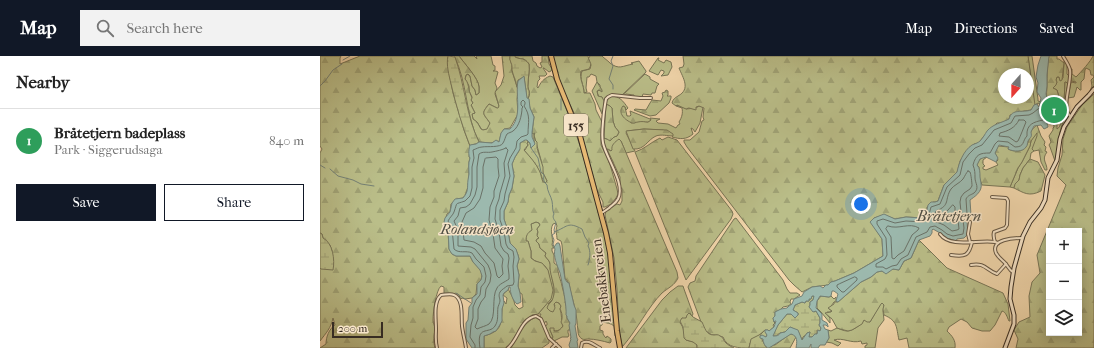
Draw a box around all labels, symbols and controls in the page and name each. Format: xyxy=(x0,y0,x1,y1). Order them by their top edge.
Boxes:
search box xyxy=(80,10,360,46)
text: Map xyxy=(20,17,56,39)
icon: search xyxy=(94,17,116,39)
text: Search here xyxy=(126,19,203,37)
text: Map xyxy=(905,20,932,37)
text: Directions xyxy=(954,20,1017,37)
text: Saved xyxy=(1039,20,1074,37)
north arrow xyxy=(998,68,1034,104)
text: Nearby xyxy=(16,72,70,92)
pin: 1 xyxy=(1041,95,1067,125)
road number: 155 xyxy=(564,114,588,136)
text: Bråtetjern badeplass xyxy=(54,124,185,142)
text: 1 xyxy=(27,133,31,148)
text: 840 m xyxy=(269,133,304,148)
text: Park · Siggerudsaga xyxy=(54,142,163,157)
button: Save xyxy=(16,184,156,221)
button: Share xyxy=(164,184,304,221)
your location xyxy=(851,194,871,214)
water label: Bråtetjern xyxy=(916,207,981,225)
water label: Rolandsjøen xyxy=(439,220,514,238)
map controls xyxy=(1046,228,1082,336)
button: + xyxy=(1046,228,1082,264)
street label: Enebakkveien xyxy=(588,238,615,324)
button: − xyxy=(1046,264,1082,300)
button: layers xyxy=(1046,300,1082,336)
scale bar xyxy=(332,320,383,339)
text: 200 m xyxy=(338,322,367,335)

